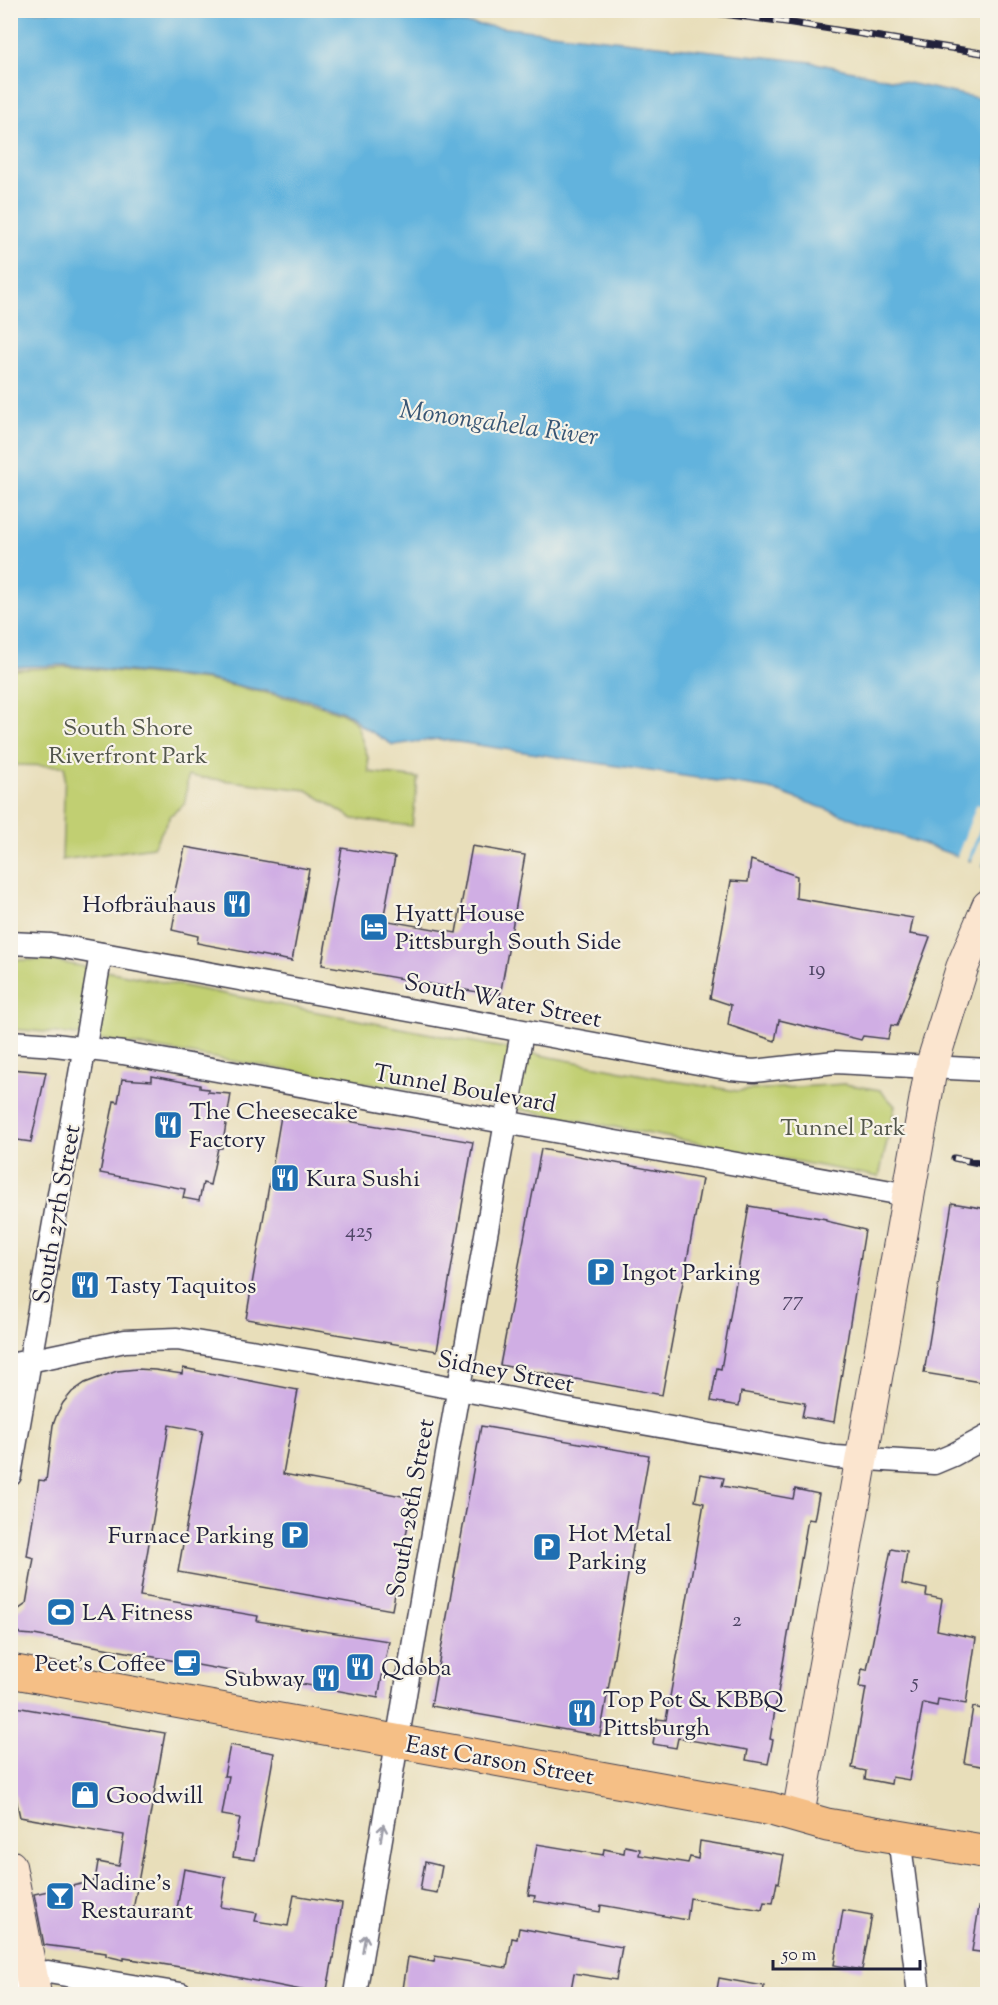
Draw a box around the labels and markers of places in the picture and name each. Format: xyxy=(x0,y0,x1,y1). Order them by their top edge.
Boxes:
restaurant icon: Hofbräuhaus xyxy=(221,888,253,920)
place label: Hofbräuhaus xyxy=(82,889,216,923)
place label: Hyatt House Pittsburgh South Side xyxy=(395,898,622,960)
hotel icon: Hyatt House Pittsburgh South Side xyxy=(358,911,390,943)
place label: The Cheesecake Factory xyxy=(189,1096,358,1158)
restaurant icon: The Cheesecake Factory xyxy=(152,1109,184,1141)
restaurant icon: Kura Sushi xyxy=(269,1162,301,1194)
place label: Kura Sushi xyxy=(306,1163,420,1197)
parking icon: Ingot Parking xyxy=(585,1256,617,1288)
place label: Ingot Parking xyxy=(622,1257,760,1291)
restaurant icon: Tasty Taquitos xyxy=(69,1269,101,1301)
place label: Tasty Taquitos xyxy=(106,1270,256,1304)
place label: Hot Metal Parking xyxy=(568,1518,672,1580)
parking icon: Furnace Parking xyxy=(279,1519,311,1551)
place label: Furnace Parking xyxy=(108,1520,274,1554)
parking icon: Hot Metal Parking xyxy=(531,1531,563,1563)
sports icon: LA Fitness xyxy=(45,1596,77,1628)
place label: LA Fitness xyxy=(82,1597,193,1631)
cafe icon: Peet's Coffee xyxy=(171,1647,203,1679)
place label: Peet's Coffee xyxy=(35,1648,166,1682)
restaurant icon: Qdoba xyxy=(344,1651,376,1683)
place label: Qdoba xyxy=(381,1652,452,1686)
restaurant icon: Subway xyxy=(310,1662,342,1694)
place label: Subway xyxy=(224,1663,305,1697)
place label: Top Pot & KBBQ Pittsburgh xyxy=(603,1684,786,1746)
restaurant icon: Top Pot & KBBQ Pittsburgh xyxy=(566,1697,598,1729)
shop icon: Goodwill xyxy=(69,1779,101,1811)
place label: Goodwill xyxy=(106,1780,204,1814)
place label: Nadine's Restaurant xyxy=(81,1867,193,1929)
bar icon: Nadine's Restaurant xyxy=(44,1880,76,1912)

